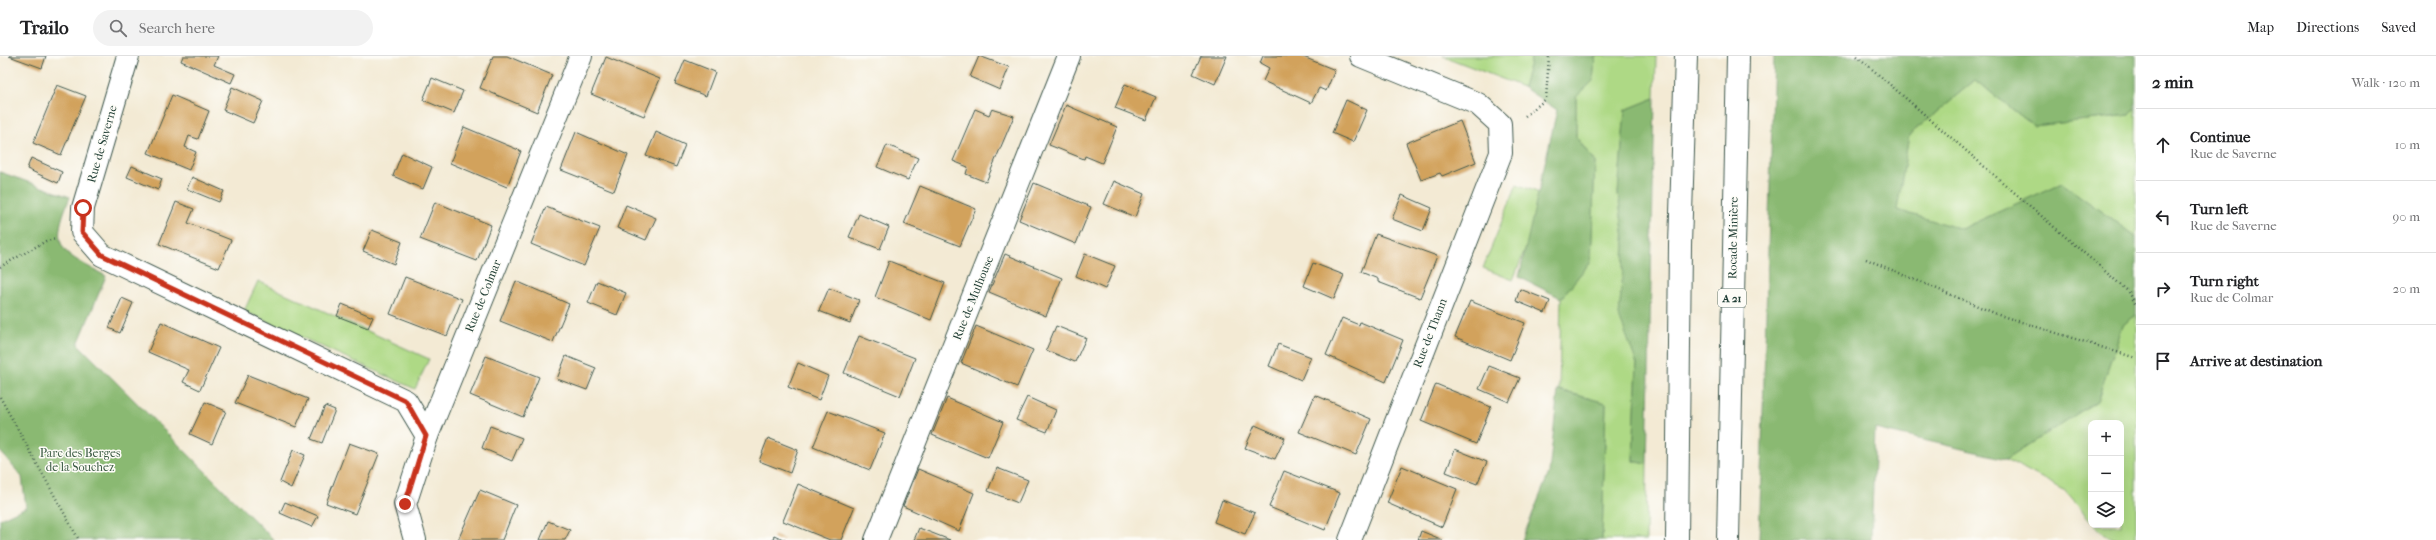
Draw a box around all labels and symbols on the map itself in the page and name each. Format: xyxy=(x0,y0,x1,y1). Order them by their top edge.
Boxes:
street label: Rue de Saverne xyxy=(84,104,120,184)
street label: Rocade Minière xyxy=(1725,197,1741,279)
route start xyxy=(74,199,92,217)
street label: Rue de Mulhouse xyxy=(950,254,996,342)
street label: Rue de Colmar xyxy=(462,257,504,334)
road number: A 21 xyxy=(1718,289,1746,307)
street label: Rue de Thann xyxy=(1410,296,1450,370)
park label: Parc des Berges de la Souchez xyxy=(40,446,121,474)
route end xyxy=(396,495,414,513)

